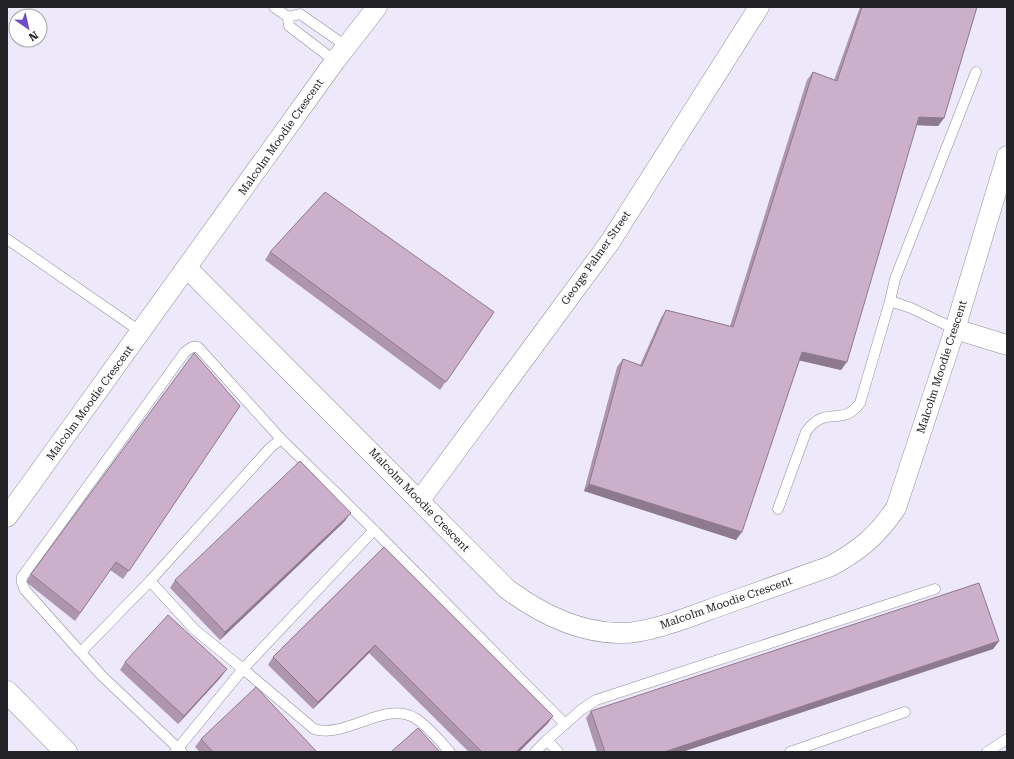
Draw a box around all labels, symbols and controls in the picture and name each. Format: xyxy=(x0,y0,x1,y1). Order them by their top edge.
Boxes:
north arrow xyxy=(8,8,48,48)
text: N xyxy=(26,28,40,44)
street label: Malcolm Moodie Crescent xyxy=(236,76,326,198)
street label: George Palmer Street xyxy=(559,208,633,308)
street label: Malcolm Moodie Crescent xyxy=(914,299,970,435)
street label: Malcolm Moodie Crescent xyxy=(44,343,136,463)
street label: Malcolm Moodie Crescent xyxy=(366,445,472,555)
street label: Malcolm Moodie Crescent xyxy=(658,574,794,632)

